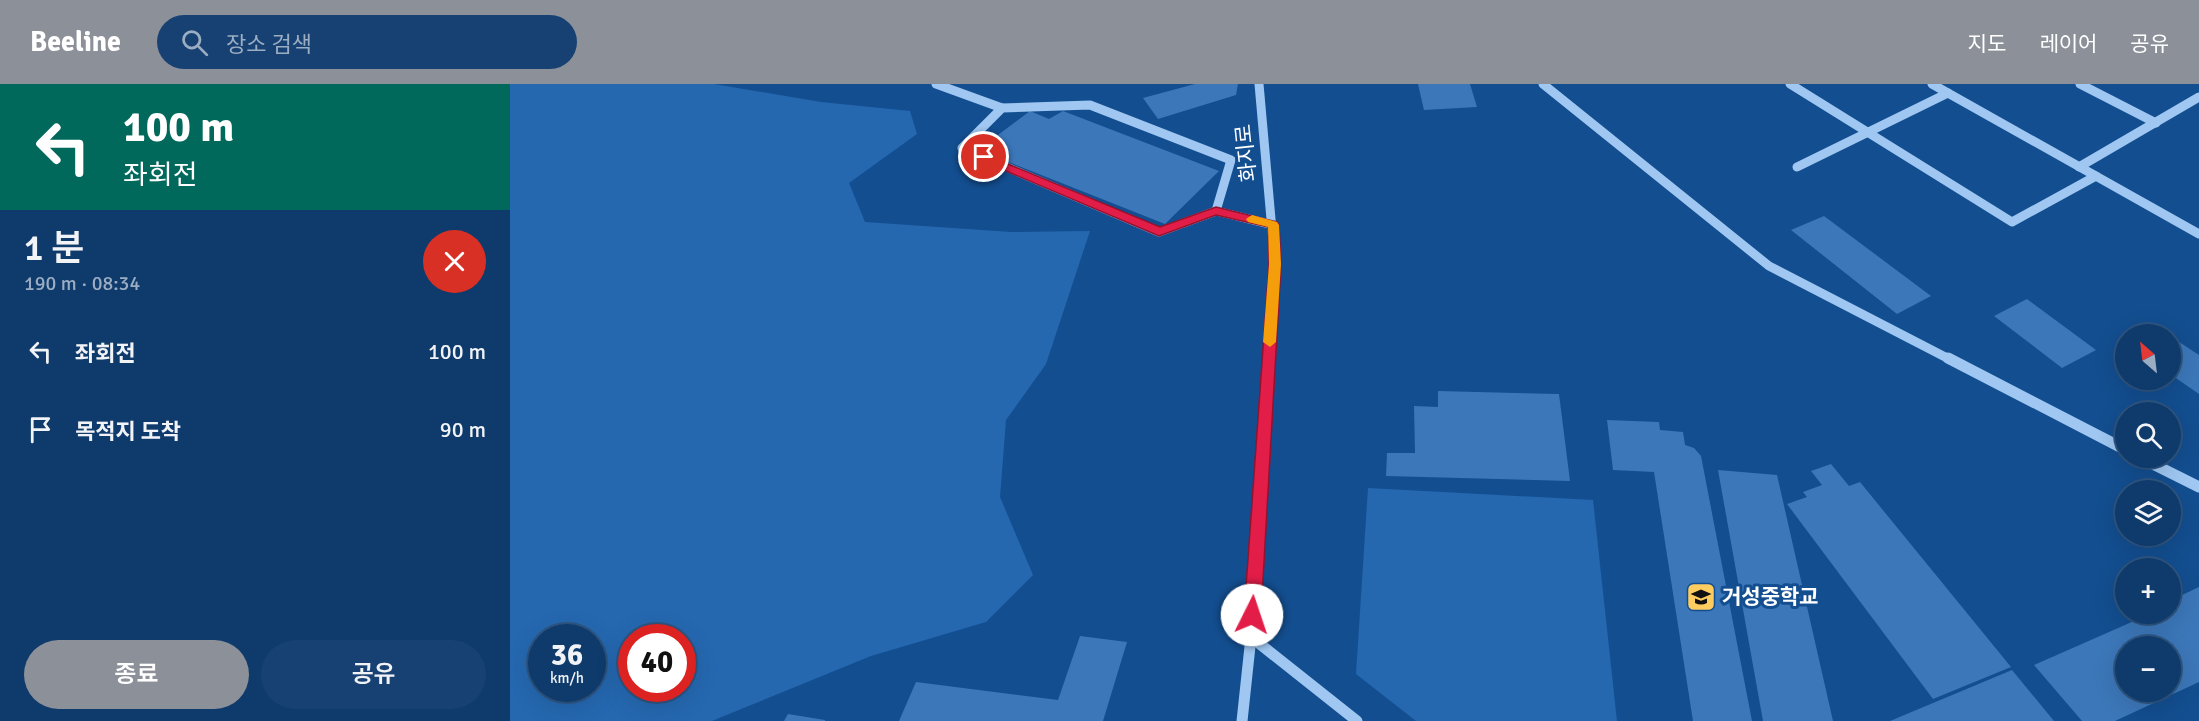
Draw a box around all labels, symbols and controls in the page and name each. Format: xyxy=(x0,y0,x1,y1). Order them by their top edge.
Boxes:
search box xyxy=(157,15,577,69)
text: Beeline xyxy=(30,25,121,59)
icon: search xyxy=(178,26,211,59)
text: 장소 검색 xyxy=(226,31,312,58)
text: 지도 xyxy=(1968,31,2006,57)
text: 레이어 xyxy=(2039,31,2097,57)
text: 공유 xyxy=(2130,31,2169,57)
text: 100 m xyxy=(123,102,234,153)
icon: left xyxy=(24,108,102,186)
street label: 화지로 xyxy=(1230,123,1262,183)
pin xyxy=(958,131,1009,182)
icon: arrive xyxy=(967,140,1000,173)
text: 좌회전 xyxy=(123,159,198,192)
text: 1 분 xyxy=(24,226,84,271)
button: close xyxy=(423,230,486,293)
text: 190 m · 08:34 xyxy=(24,271,140,296)
north arrow xyxy=(2115,324,2181,390)
map controls xyxy=(2115,324,2181,702)
icon: left xyxy=(24,335,57,368)
text: 100 m xyxy=(428,338,486,365)
text: 좌회전 xyxy=(75,340,136,367)
button: search xyxy=(2115,402,2181,468)
icon: arrive xyxy=(24,413,57,446)
text: 90 m xyxy=(440,416,486,443)
text: 목적지 도착 xyxy=(75,418,181,445)
button: layers xyxy=(2115,480,2181,546)
button: + xyxy=(2115,558,2181,624)
school or university icon: 거성중학교 xyxy=(1685,581,1717,613)
position arrow xyxy=(1220,583,1284,647)
place label: 거성중학교 xyxy=(1722,584,1819,610)
speed limit sign: 40 xyxy=(618,624,696,702)
button: − xyxy=(2115,636,2181,702)
text: 36 xyxy=(551,637,583,674)
button: 종료 xyxy=(24,640,249,709)
button: 공유 xyxy=(261,640,486,709)
text: km/h xyxy=(550,669,584,687)

